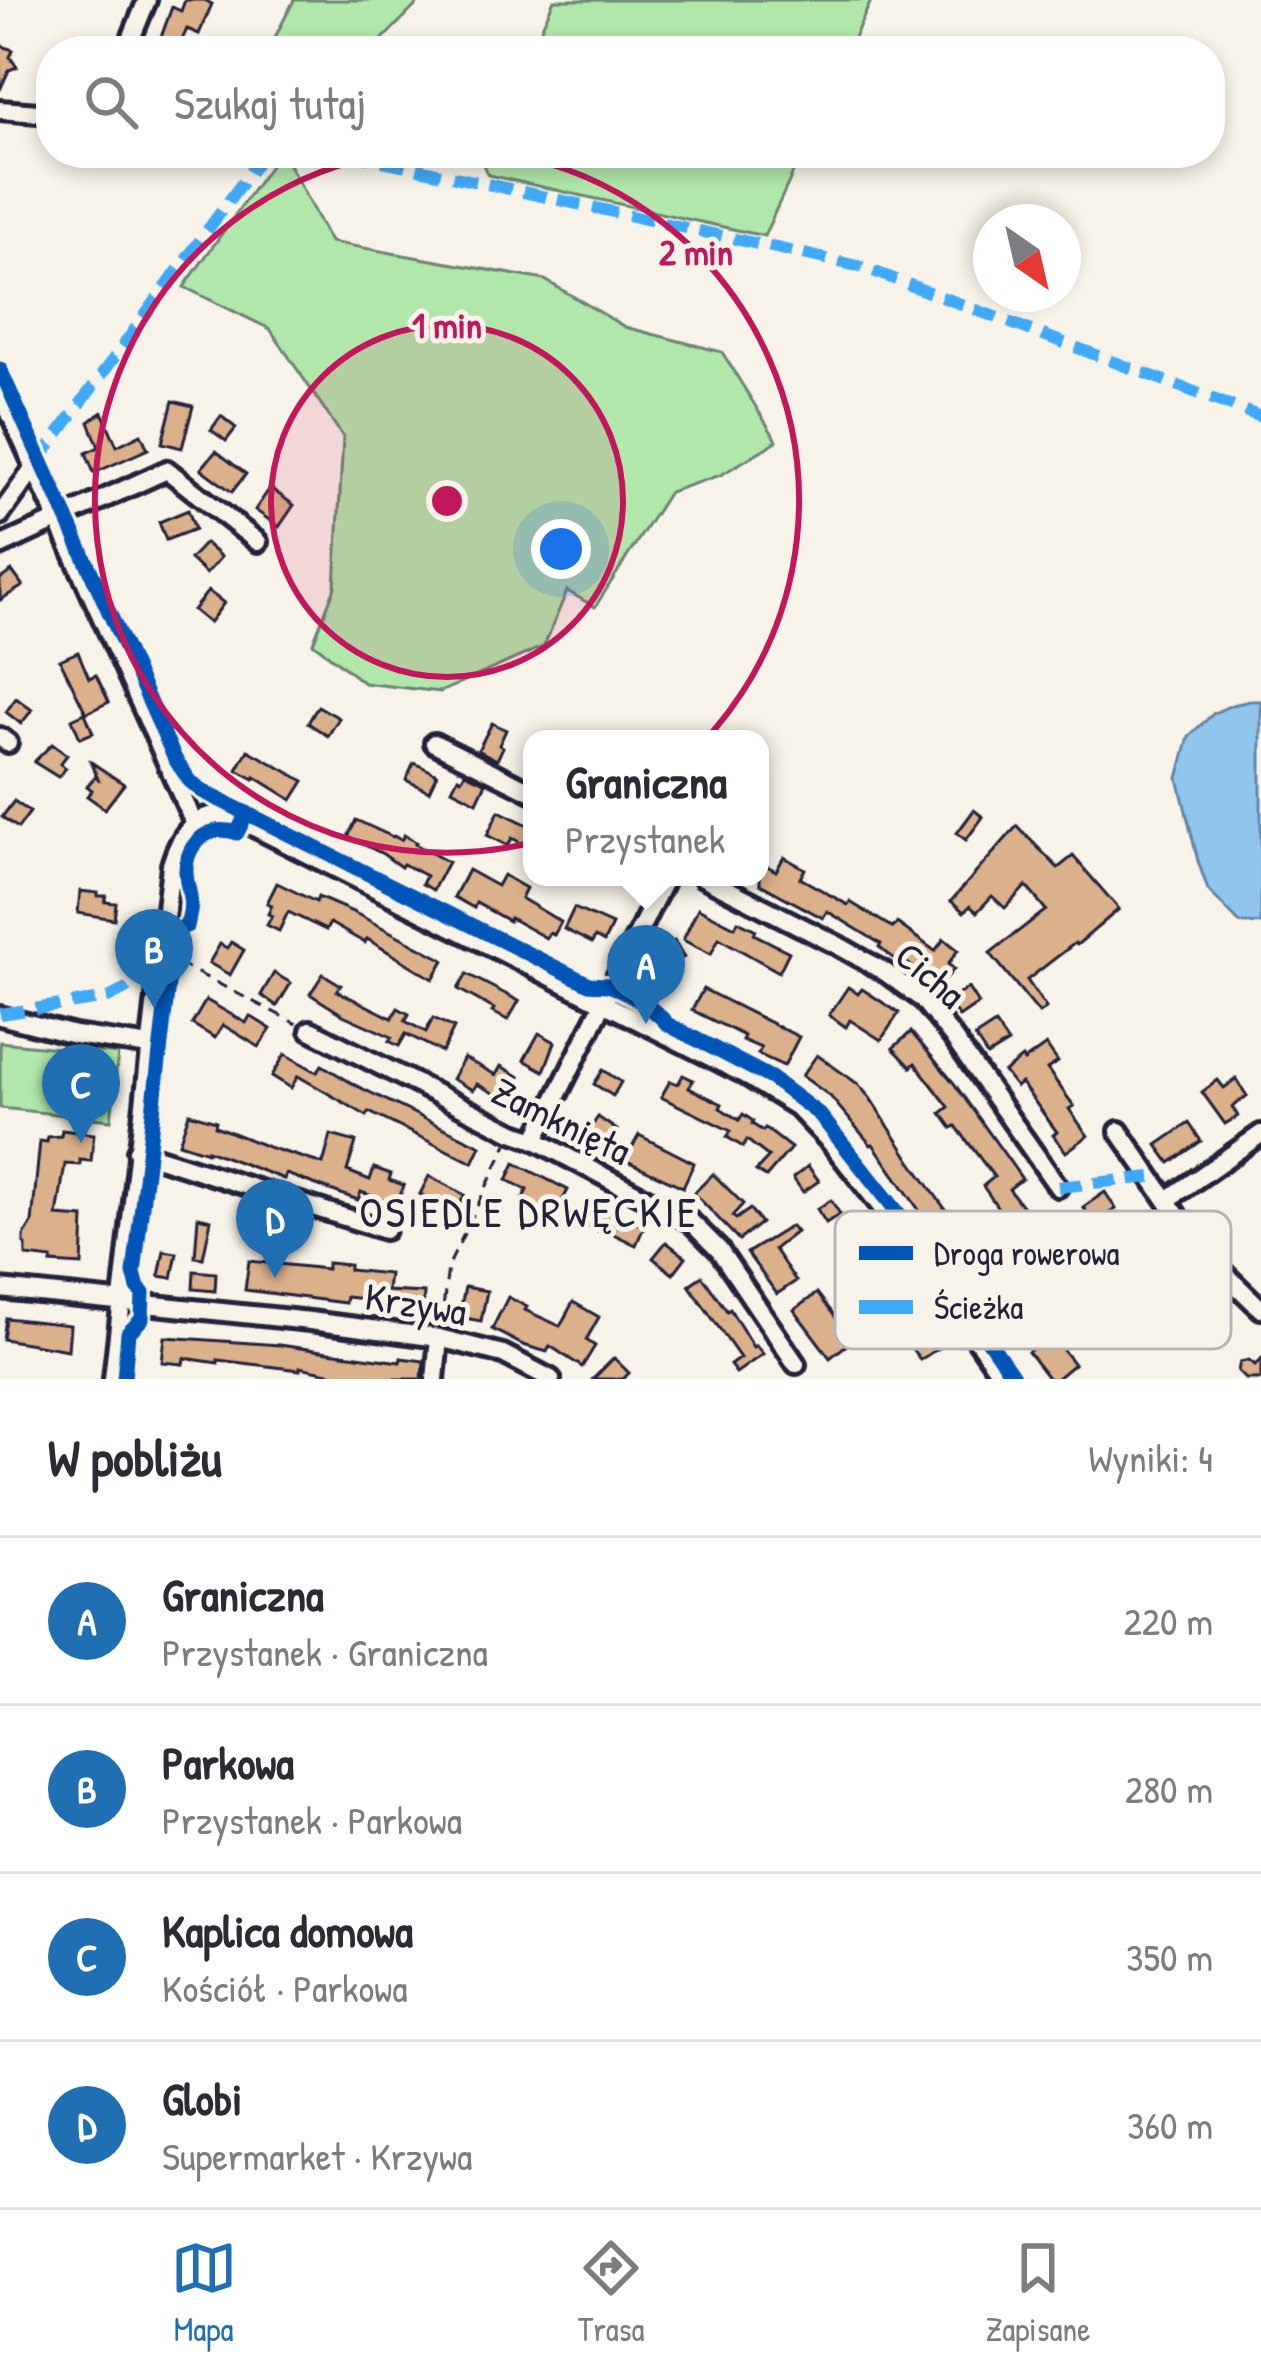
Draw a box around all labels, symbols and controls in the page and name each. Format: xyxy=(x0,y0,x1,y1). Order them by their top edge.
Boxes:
search box xyxy=(36,36,1225,168)
icon: search xyxy=(78,69,144,135)
text: Szukaj tutaj xyxy=(174,72,366,133)
north arrow xyxy=(973,204,1081,312)
text: 2 min xyxy=(659,227,733,276)
text: 1 min xyxy=(412,300,482,349)
centre of rings xyxy=(426,480,468,522)
your location xyxy=(531,519,591,579)
popup xyxy=(523,730,769,886)
text: Graniczna xyxy=(565,751,727,812)
text: Przystanek xyxy=(565,812,725,865)
pin: B xyxy=(115,909,193,1008)
pin: A xyxy=(607,925,685,1024)
street label: Cicha xyxy=(885,929,977,1019)
pin: C xyxy=(42,1044,120,1143)
street label: Zamknięta xyxy=(484,1064,640,1176)
pin: D xyxy=(236,1179,314,1278)
district label: OSIEDLE DRWĘCKIE xyxy=(359,1183,699,1240)
legend xyxy=(835,1211,1231,1349)
text: Droga rowerowa xyxy=(934,1231,1120,1276)
street label: Krzywa xyxy=(362,1269,470,1337)
text: Ścieżka xyxy=(934,1285,1023,1329)
text: W pobliżu xyxy=(48,1423,222,1492)
text: Wyniki: 4 xyxy=(1089,1431,1213,1484)
text: Graniczna xyxy=(162,1564,324,1625)
text: A xyxy=(77,1594,97,1647)
text: 220 m xyxy=(1124,1594,1213,1647)
text: Przystanek · Graniczna xyxy=(162,1625,488,1678)
text: Parkowa xyxy=(162,1732,294,1793)
text: B xyxy=(77,1762,97,1815)
text: 280 m xyxy=(1125,1762,1213,1815)
text: Przystanek · Parkowa xyxy=(162,1793,462,1846)
text: Kaplica domowa xyxy=(162,1900,413,1961)
text: C xyxy=(76,1930,98,1983)
text: 350 m xyxy=(1126,1930,1213,1983)
text: Kościół · Parkowa xyxy=(162,1961,408,2014)
text: Globi xyxy=(162,2068,242,2129)
text: D xyxy=(78,2098,96,2151)
text: 360 m xyxy=(1127,2098,1213,2151)
text: Supermarket · Krzywa xyxy=(162,2129,472,2182)
tab: Mapa xyxy=(171,2235,237,2351)
tab: Trasa xyxy=(578,2235,644,2351)
tab: Zapisane xyxy=(986,2235,1090,2351)

